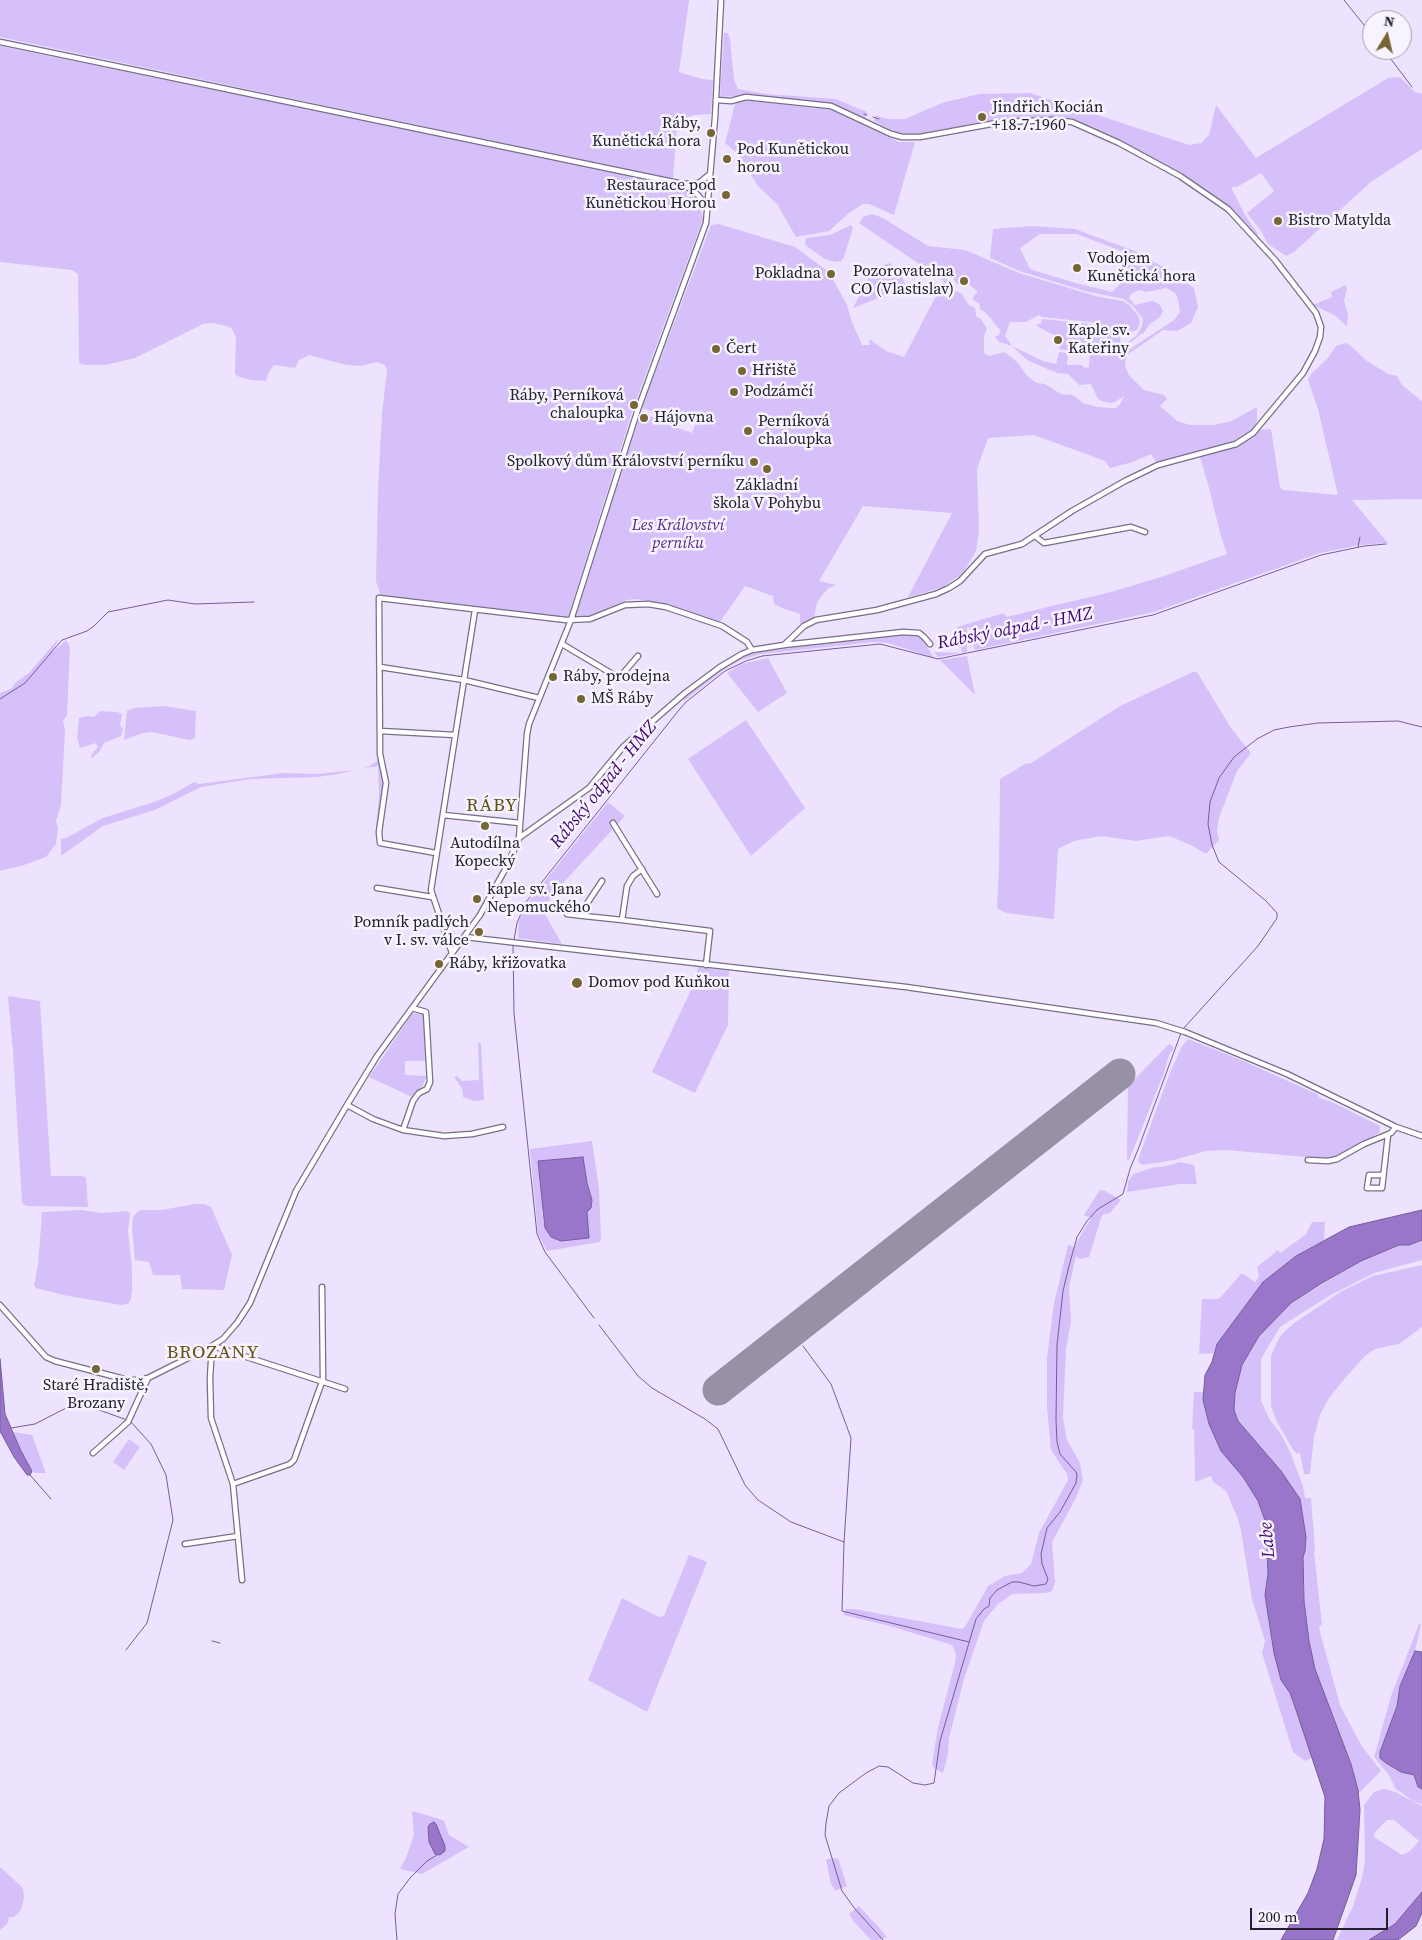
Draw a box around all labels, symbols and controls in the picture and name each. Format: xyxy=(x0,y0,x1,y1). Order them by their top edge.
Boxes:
north arrow xyxy=(1362,10,1412,60)
text: N xyxy=(1383,10,1396,32)
place label: Jindřich Kocián +18.7.1960 xyxy=(992,98,1103,136)
marker: Jindřich Kocián +18.7.1960 xyxy=(976,111,988,123)
place label: Ráby, Kunětická hora xyxy=(592,114,701,152)
marker: Ráby, Kunětická hora xyxy=(705,127,717,139)
place label: Pod Kunětickou horou xyxy=(737,140,849,178)
marker: Pod Kunětickou horou xyxy=(721,153,733,165)
place label: Restaurace pod Kunětickou Horou xyxy=(585,176,716,214)
marker: Restaurace pod Kunětickou Horou xyxy=(720,189,732,201)
place label: Bistro Matylda xyxy=(1288,211,1391,231)
marker: Bistro Matylda xyxy=(1272,215,1284,227)
place label: Vodojem Kunětická hora xyxy=(1087,249,1196,287)
place label: Pozorovatelna CO (Vlastislav) xyxy=(851,262,954,300)
marker: Vodojem Kunětická hora xyxy=(1071,262,1083,274)
place label: Pokladna xyxy=(755,264,821,284)
marker: Pokladna xyxy=(825,268,837,280)
marker: Pozorovatelna CO (Vlastislav) xyxy=(958,275,970,287)
place label: Kaple sv. Kateřiny xyxy=(1068,321,1131,359)
marker: Kaple sv. Kateřiny xyxy=(1052,334,1064,346)
place label: Čert xyxy=(726,339,757,359)
marker: Čert xyxy=(710,343,722,355)
place label: Hřiště xyxy=(752,361,796,381)
marker: Hřiště xyxy=(736,365,748,377)
place label: Podzámčí xyxy=(744,382,813,402)
place label: Ráby, Perníková chaloupka xyxy=(509,386,624,424)
marker: Podzámčí xyxy=(728,386,740,398)
marker: Ráby, Perníková chaloupka xyxy=(628,399,640,411)
place label: Hájovna xyxy=(654,408,714,428)
marker: Hájovna xyxy=(638,412,650,424)
place label: Perníková chaloupka xyxy=(758,412,832,450)
marker: Perníková chaloupka xyxy=(742,425,754,437)
place label: Spolkový dům Království perníku xyxy=(507,452,744,472)
marker: Spolkový dům Království perníku xyxy=(748,456,760,468)
marker: Základní škola V Pohybu xyxy=(761,463,773,475)
place label: Základní škola V Pohybu xyxy=(713,476,821,514)
park label: Les Království perníku xyxy=(632,516,724,554)
water label: Rábský odpad - HMZ xyxy=(936,603,1094,655)
place label: Ráby, prodejna xyxy=(563,667,670,687)
marker: Ráby, prodejna xyxy=(547,671,559,683)
place label: MŠ Ráby xyxy=(591,689,653,709)
marker: MŠ Ráby xyxy=(575,693,587,705)
water label: Rábský odpad - HMZ xyxy=(546,717,662,853)
district label: RÁBY xyxy=(465,795,519,817)
marker: Autodílna Kopecký xyxy=(479,820,491,832)
place label: Autodílna Kopecký xyxy=(450,834,520,872)
place label: kaple sv. Jana Nepomuckého xyxy=(487,880,591,918)
marker: kaple sv. Jana Nepomuckého xyxy=(471,893,483,905)
place label: Pomník padlých v I. sv. válce xyxy=(353,913,469,951)
marker: Pomník padlých v I. sv. válce xyxy=(473,926,485,938)
place label: Ráby, křižovatka xyxy=(449,954,566,974)
marker: Ráby, křižovatka xyxy=(433,958,445,970)
place label: Domov pod Kuňkou xyxy=(588,973,730,993)
marker: Domov pod Kuňkou xyxy=(570,976,584,990)
district label: BROZANY xyxy=(166,1342,260,1364)
marker: Staré Hradiště, Brozany xyxy=(90,1363,102,1375)
place label: Staré Hradiště, Brozany xyxy=(43,1376,149,1414)
water label: Labe xyxy=(1256,1521,1280,1559)
scale bar xyxy=(1252,1898,1390,1930)
text: 200 m xyxy=(1258,1906,1298,1927)

